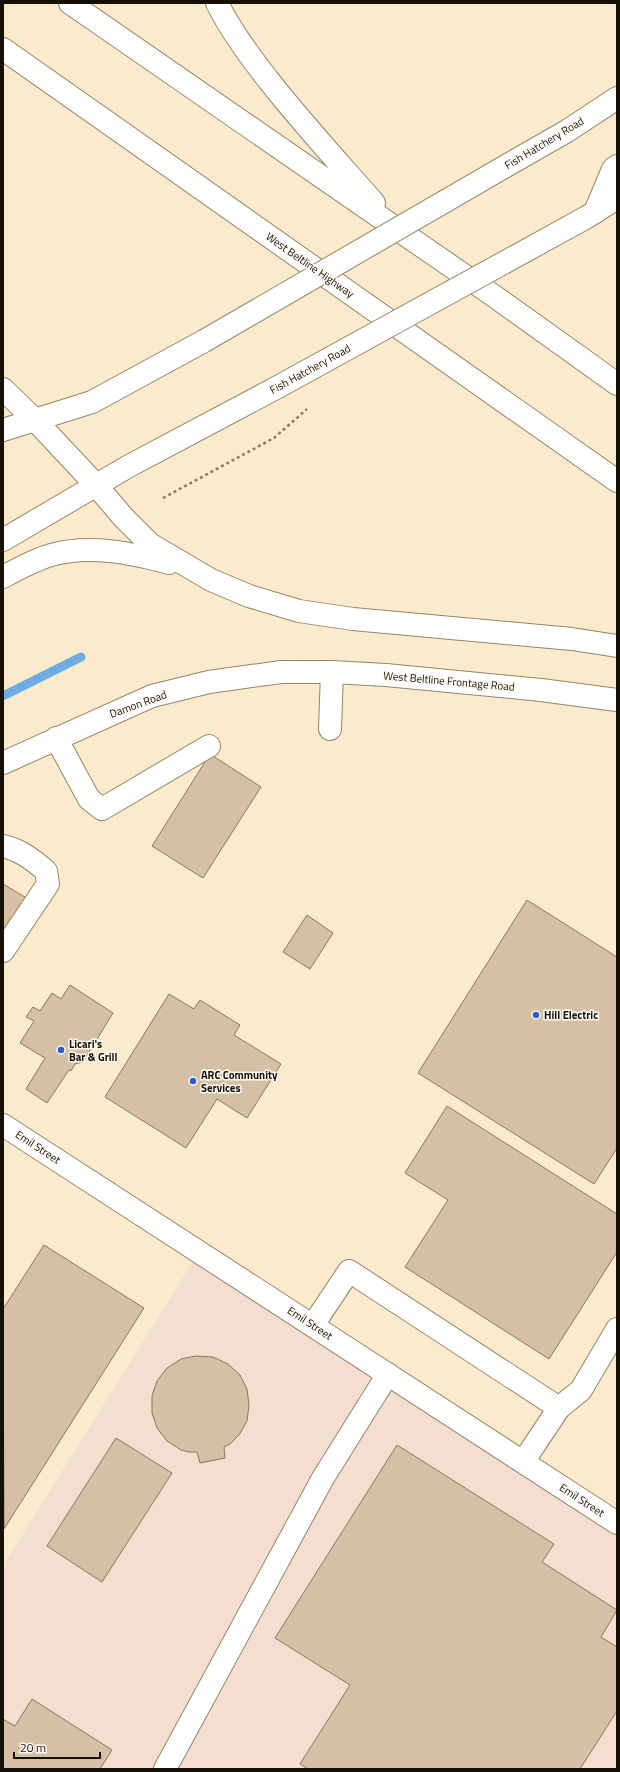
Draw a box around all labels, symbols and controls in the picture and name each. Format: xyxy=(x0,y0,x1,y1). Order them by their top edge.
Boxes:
street label: Fish Hatchery Road xyxy=(501,113,587,173)
street label: West Beltline Highway xyxy=(263,228,358,302)
street label: Fish Hatchery Road xyxy=(267,340,353,398)
street label: West Beltline Frontage Road xyxy=(383,667,516,695)
street label: Damon Road xyxy=(107,686,169,722)
place label: Hill Electric xyxy=(544,1007,598,1023)
marker: Hill Electric xyxy=(531,1010,541,1020)
place label: Licari's Bar & Grill xyxy=(69,1036,118,1065)
marker: Licari's Bar & Grill xyxy=(56,1045,66,1055)
place label: ARC Community Services xyxy=(201,1067,278,1096)
marker: ARC Community Services xyxy=(188,1076,198,1086)
street label: Emil Street xyxy=(12,1126,64,1168)
street label: Emil Street xyxy=(284,1302,336,1344)
street label: Emil Street xyxy=(556,1479,608,1521)
scale bar xyxy=(14,1734,100,1760)
text: 20 m xyxy=(20,1738,46,1757)

